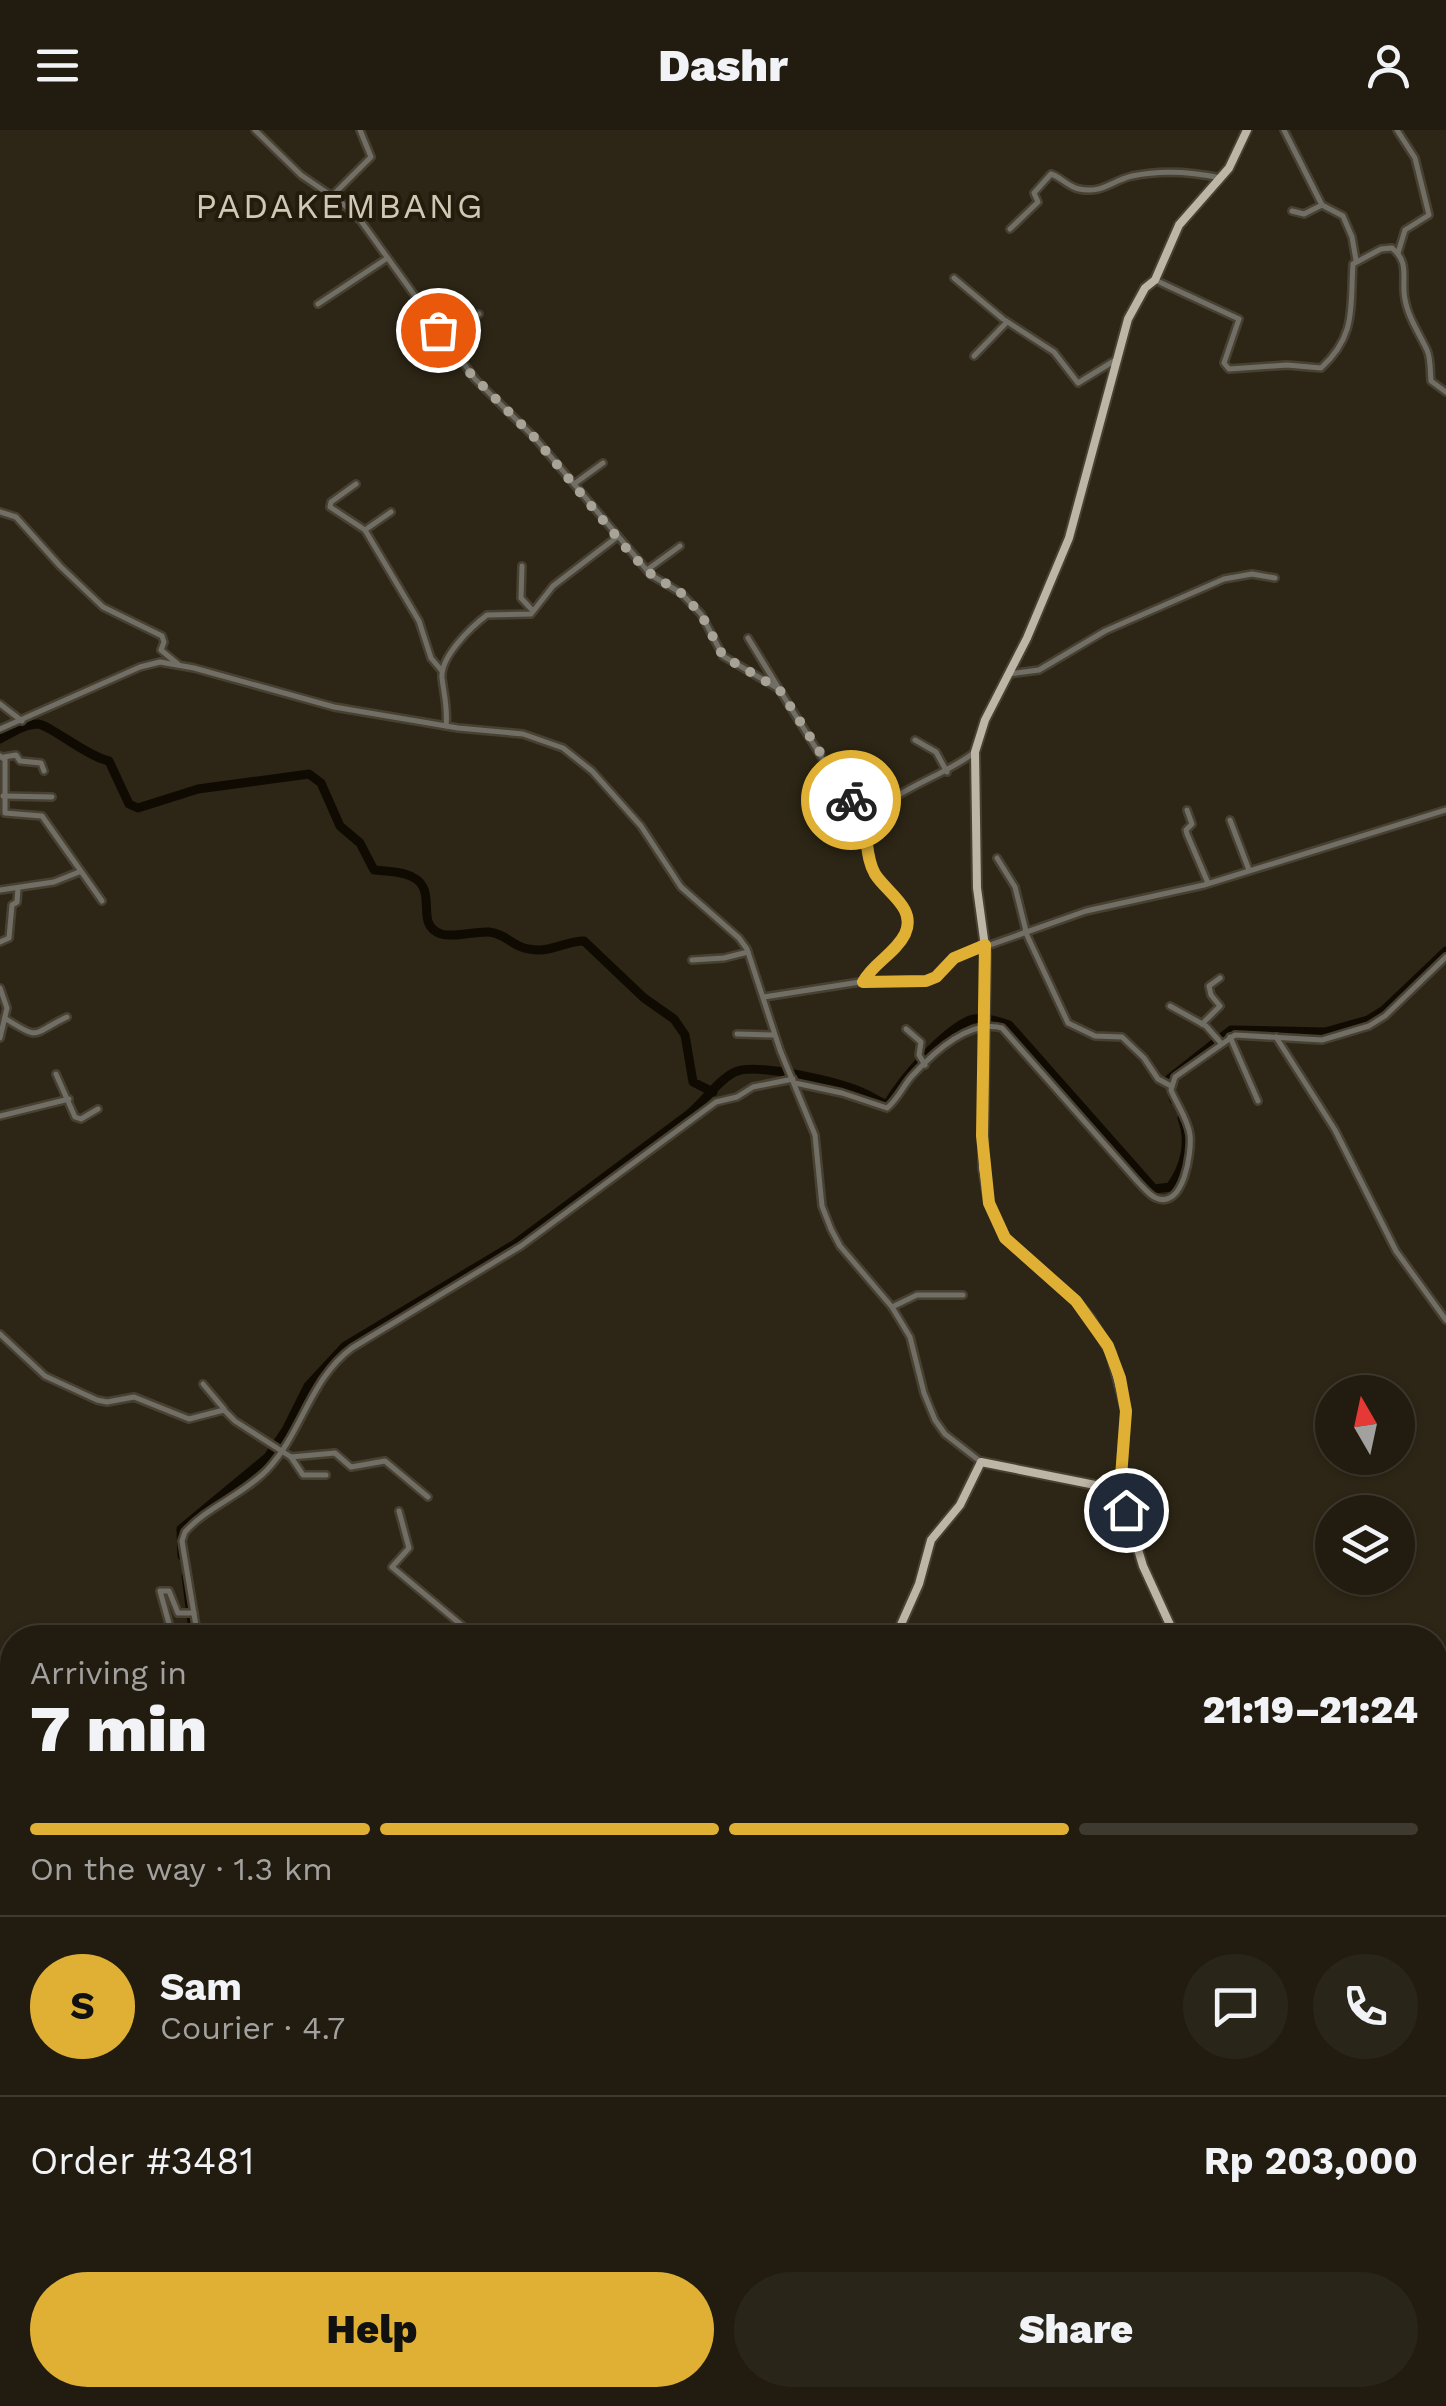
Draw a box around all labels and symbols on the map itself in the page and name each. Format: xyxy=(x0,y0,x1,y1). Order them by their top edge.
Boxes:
district label: PADAKEMBANG xyxy=(195,185,485,227)
pin xyxy=(396,288,481,373)
courier xyxy=(801,750,901,850)
north arrow xyxy=(1315,1375,1415,1475)
pin xyxy=(1084,1468,1169,1553)

